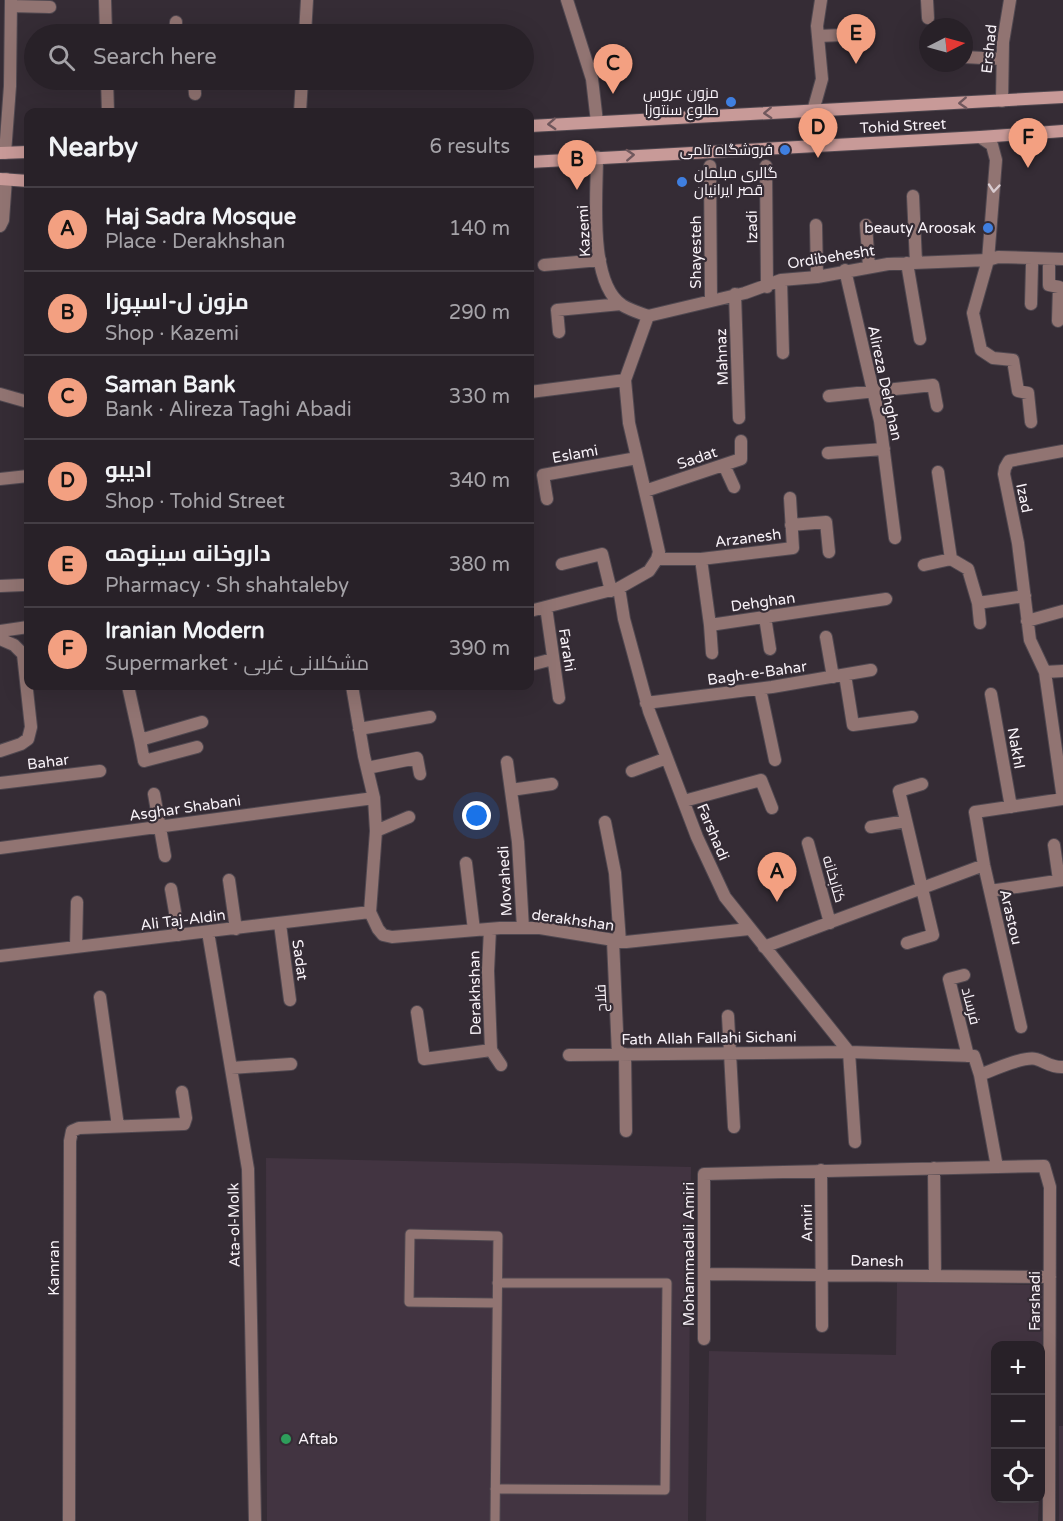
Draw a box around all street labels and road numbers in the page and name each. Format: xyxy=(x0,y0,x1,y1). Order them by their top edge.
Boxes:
street label: Ershad xyxy=(977,23,1001,75)
street label: Tohid Street xyxy=(859,115,947,137)
street label: Kazemi xyxy=(574,205,594,257)
street label: Izadi xyxy=(743,210,761,244)
street label: Shayesteh xyxy=(687,215,705,289)
street label: Ordibehesht xyxy=(786,241,876,273)
street label: Alireza Dehghan xyxy=(864,324,906,442)
street label: Mahnaz xyxy=(712,328,732,386)
street label: Eslami xyxy=(551,441,599,467)
street label: Sadat xyxy=(675,443,720,473)
street label: Izad xyxy=(1012,482,1036,514)
street label: Arzanesh xyxy=(714,525,782,551)
street label: Dehghan xyxy=(730,589,796,615)
street label: Farahi xyxy=(555,627,579,673)
street label: Bagh-e-Bahar xyxy=(706,657,808,689)
street label: Nakhl xyxy=(1004,726,1028,770)
street label: Bahar xyxy=(26,750,70,774)
street label: Asghar Shabani xyxy=(128,791,242,825)
street label: Farshadi xyxy=(693,801,733,863)
street label: Movahedi xyxy=(494,845,516,917)
street label: کتابخانه xyxy=(819,853,849,905)
street label: Arastou xyxy=(996,888,1026,946)
street label: derakhshan xyxy=(530,905,616,935)
street label: Ali Taj-Aldin xyxy=(139,906,227,934)
street label: Sadat xyxy=(288,938,312,982)
street label: Derakhshan xyxy=(465,950,485,1036)
street label: فلاح xyxy=(591,984,613,1012)
street label: فرساد xyxy=(958,986,984,1026)
street label: Fath Allah Fallahi Sichani xyxy=(621,1027,797,1049)
street label: Mohammadali Amiri xyxy=(680,1182,698,1326)
street label: Ata-ol-Molk xyxy=(224,1183,244,1267)
street label: Amiri xyxy=(798,1204,816,1242)
street label: Kamran xyxy=(45,1240,63,1296)
street label: Danesh xyxy=(850,1252,904,1270)
street label: Farshadi xyxy=(1026,1271,1044,1331)

